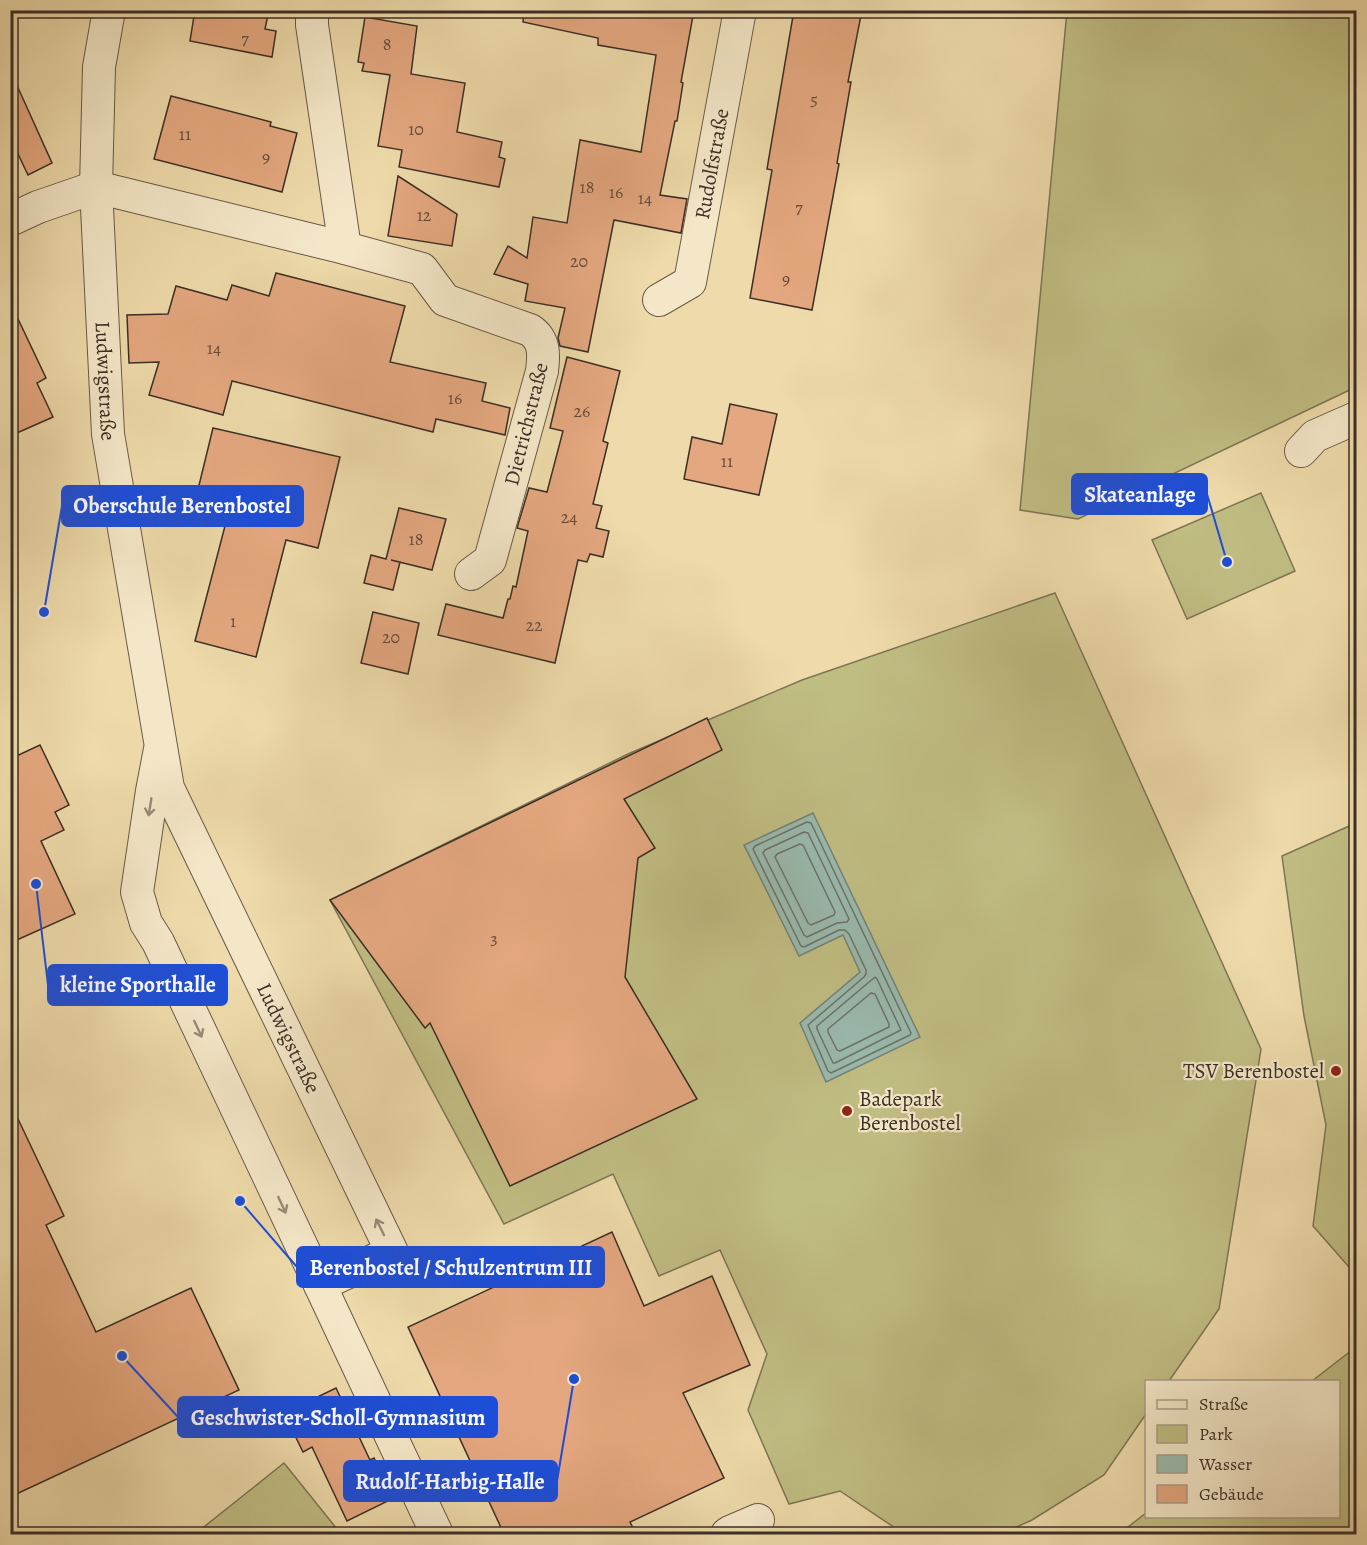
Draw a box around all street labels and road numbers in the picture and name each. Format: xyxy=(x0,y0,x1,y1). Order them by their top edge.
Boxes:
street label: Rudolfstraße xyxy=(688,106,736,222)
street label: Ludwigstraße xyxy=(89,321,123,443)
street label: Dietrichstraße xyxy=(497,360,555,488)
street label: Ludwigstraße xyxy=(250,978,327,1098)

